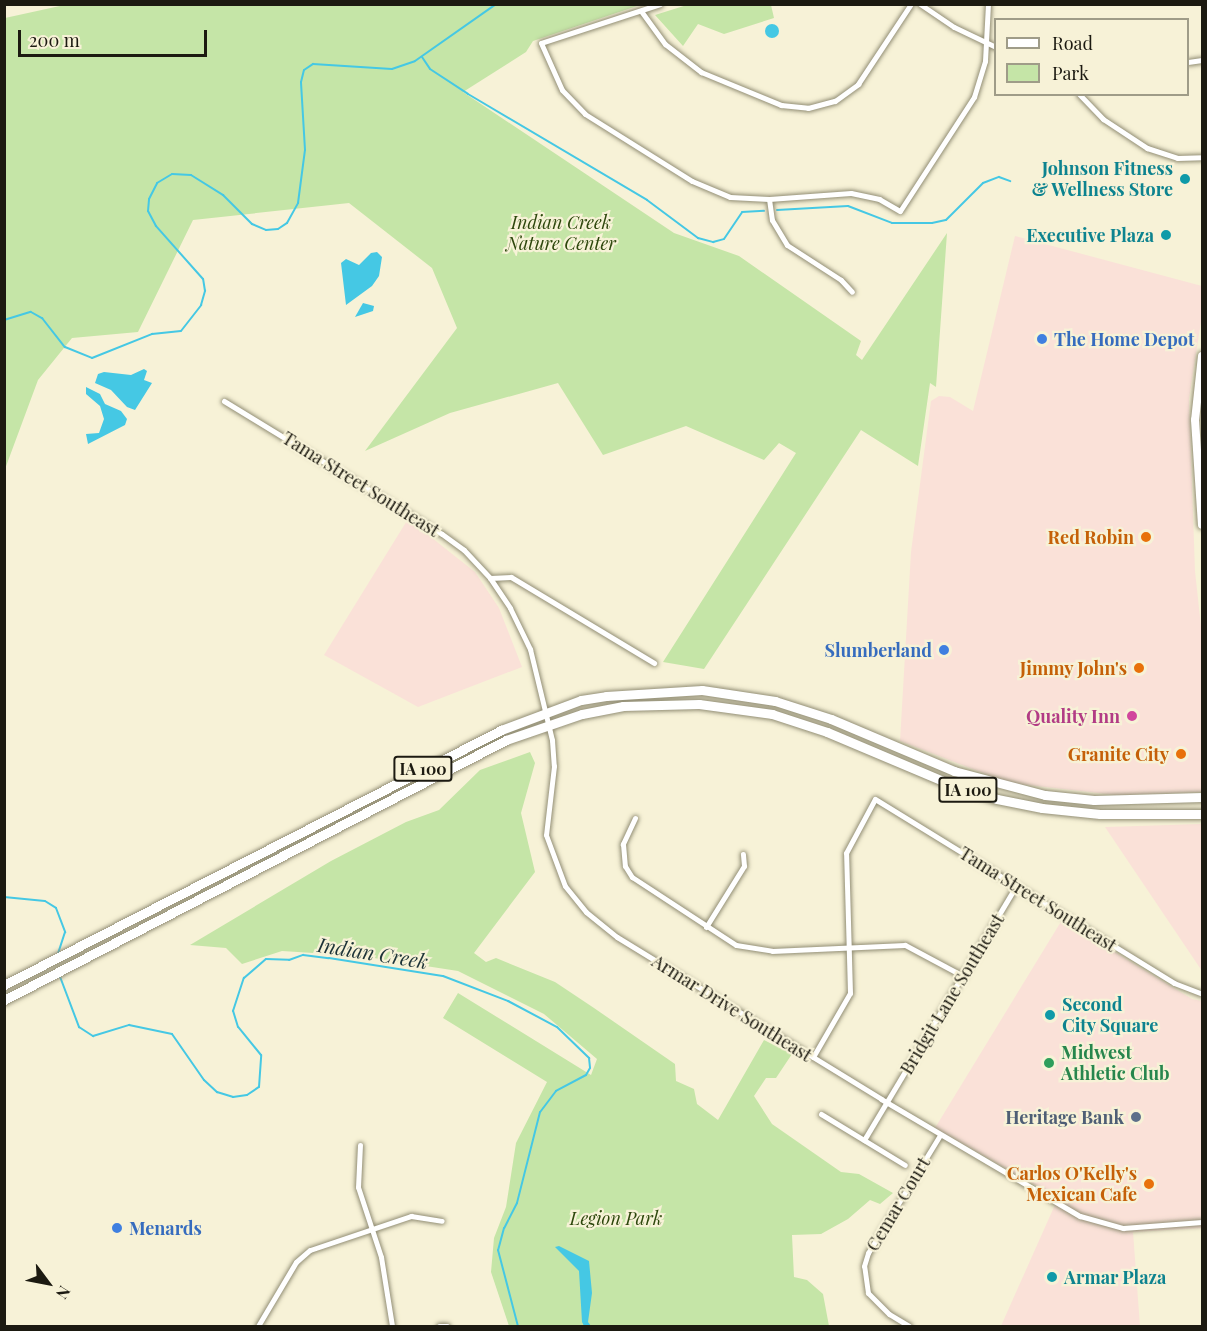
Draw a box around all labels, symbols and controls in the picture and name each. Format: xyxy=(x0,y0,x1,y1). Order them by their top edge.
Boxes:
scale bar xyxy=(21,18,210,56)
legend xyxy=(994,18,1189,96)
text: 200 m xyxy=(29,28,80,52)
text: Road xyxy=(1052,31,1093,55)
text: Park xyxy=(1052,61,1089,85)
place label: Johnson Fitness & Wellness Store xyxy=(1031,158,1173,201)
marker: Johnson Fitness & Wellness Store xyxy=(1178,172,1192,186)
park label: Indian Creek Nature Center xyxy=(506,212,616,254)
place label: Executive Plaza xyxy=(1026,224,1154,246)
marker: Executive Plaza xyxy=(1159,228,1173,242)
place label: The Home Depot xyxy=(1054,328,1194,350)
marker: The Home Depot xyxy=(1035,332,1049,346)
street label: Tama Street Southeast xyxy=(278,427,444,541)
place label: Red Robin xyxy=(1048,526,1134,548)
marker: Red Robin xyxy=(1139,530,1153,544)
place label: Slumberland xyxy=(825,639,932,661)
marker: Slumberland xyxy=(937,643,951,657)
place label: Jimmy John's xyxy=(1019,657,1127,679)
marker: Jimmy John's xyxy=(1132,661,1146,675)
place label: Quality Inn xyxy=(1025,705,1120,727)
marker: Quality Inn xyxy=(1125,709,1139,723)
place label: Granite City xyxy=(1068,743,1169,765)
marker: Granite City xyxy=(1174,747,1188,761)
road number: IA 100 xyxy=(393,756,453,782)
road number: IA 100 xyxy=(938,777,998,803)
street label: Tama Street Southeast xyxy=(955,842,1121,956)
street label: Bridgit Lane Southeast xyxy=(895,910,1009,1078)
water label: Indian Creek xyxy=(316,931,430,973)
street label: Armar Drive Southeast xyxy=(648,950,816,1066)
place label: Second City Square xyxy=(1062,994,1159,1036)
marker: Second City Square xyxy=(1043,1008,1057,1022)
place label: Midwest Athletic Club xyxy=(1061,1042,1170,1084)
marker: Midwest Athletic Club xyxy=(1042,1056,1056,1070)
place label: Heritage Bank xyxy=(1005,1106,1124,1128)
marker: Heritage Bank xyxy=(1129,1110,1143,1124)
street label: Cemar Court xyxy=(861,1153,935,1255)
place label: Carlos O'Kelly's Mexican Cafe xyxy=(1007,1163,1137,1206)
marker: Carlos O'Kelly's Mexican Cafe xyxy=(1142,1177,1156,1191)
park label: Legion Park xyxy=(570,1207,662,1229)
place label: Menards xyxy=(129,1217,202,1239)
marker: Menards xyxy=(110,1221,124,1235)
north arrow xyxy=(18,1253,78,1313)
place label: Armar Plaza xyxy=(1064,1266,1167,1288)
marker: Armar Plaza xyxy=(1045,1270,1059,1284)
text: N xyxy=(52,1282,76,1303)

